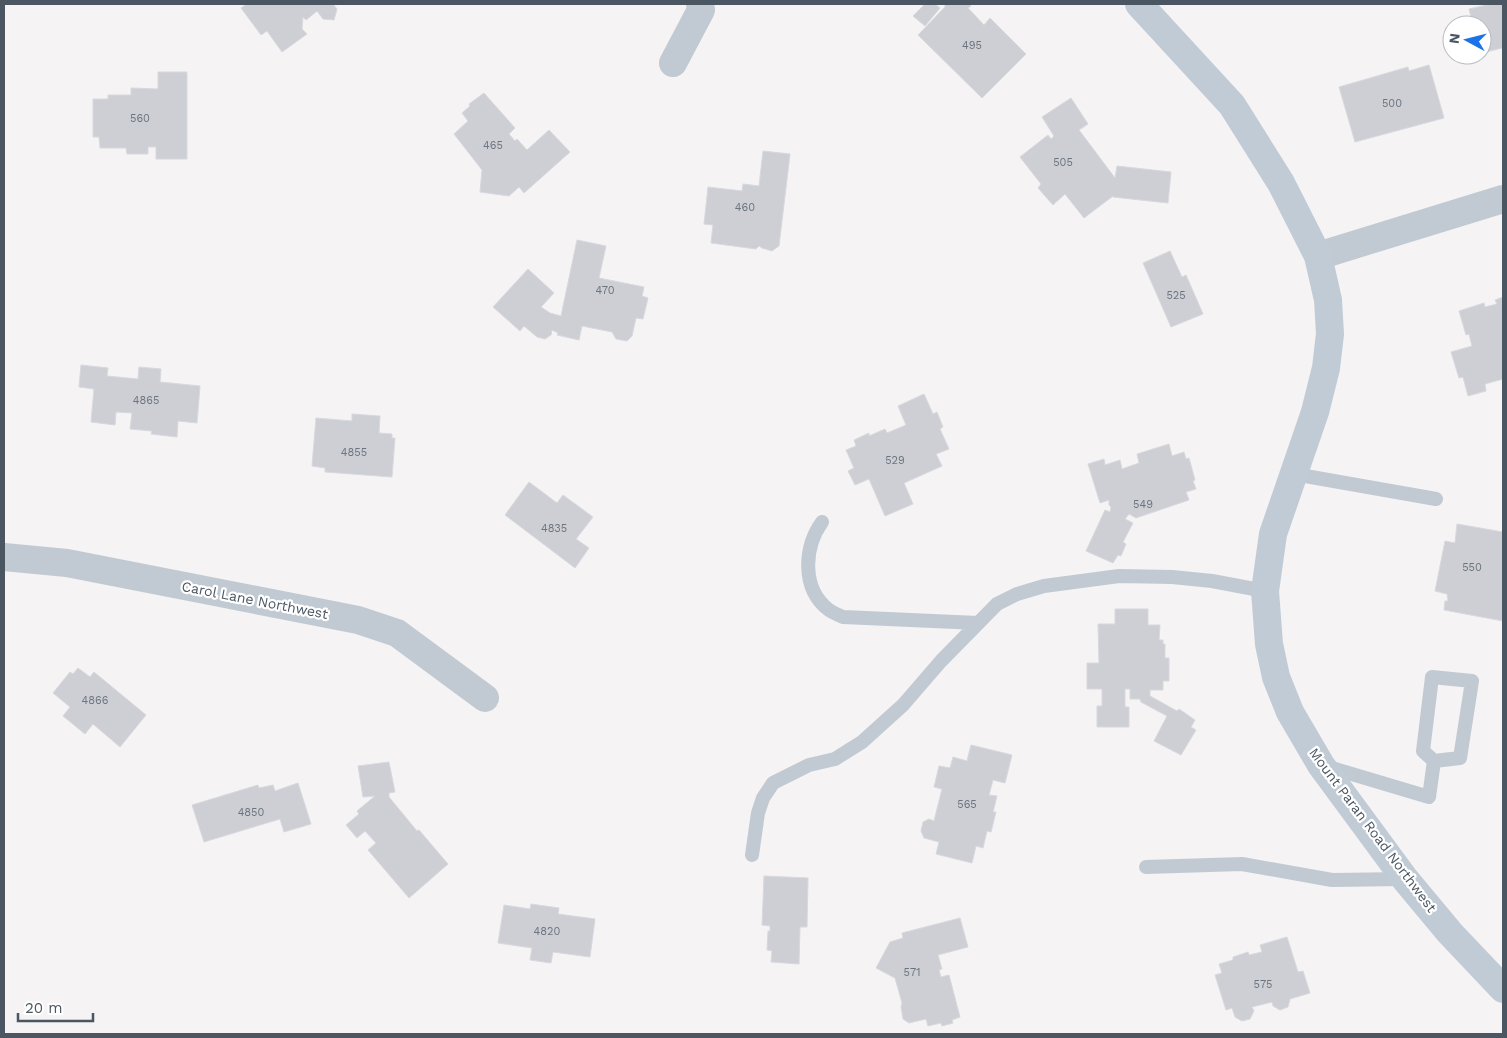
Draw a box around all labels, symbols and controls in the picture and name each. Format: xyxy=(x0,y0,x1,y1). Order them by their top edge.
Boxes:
north arrow xyxy=(1442,15,1492,65)
text: N xyxy=(1446,32,1463,45)
house number: 495 xyxy=(962,39,982,52)
house number: 500 xyxy=(1382,97,1402,110)
house number: 560 xyxy=(130,112,150,125)
house number: 465 xyxy=(483,139,503,152)
house number: 505 xyxy=(1053,156,1073,169)
house number: 460 xyxy=(735,201,755,214)
house number: 470 xyxy=(596,284,615,297)
house number: 525 xyxy=(1166,289,1186,302)
house number: 4865 xyxy=(133,394,159,407)
house number: 4855 xyxy=(341,446,367,459)
house number: 529 xyxy=(885,454,905,467)
house number: 549 xyxy=(1133,498,1153,511)
house number: 4835 xyxy=(541,522,567,535)
house number: 550 xyxy=(1462,561,1482,574)
street label: Carol Lane Northwest xyxy=(180,578,330,622)
house number: 4866 xyxy=(82,694,109,707)
street label: Mount Paran Road Northwest xyxy=(1306,745,1440,915)
house number: 565 xyxy=(957,798,977,811)
house number: 4850 xyxy=(238,806,265,819)
house number: 4820 xyxy=(534,925,561,938)
house number: 571 xyxy=(904,966,920,979)
house number: 575 xyxy=(1254,978,1272,991)
scale bar xyxy=(18,990,92,1022)
text: 20 m xyxy=(25,999,63,1017)

